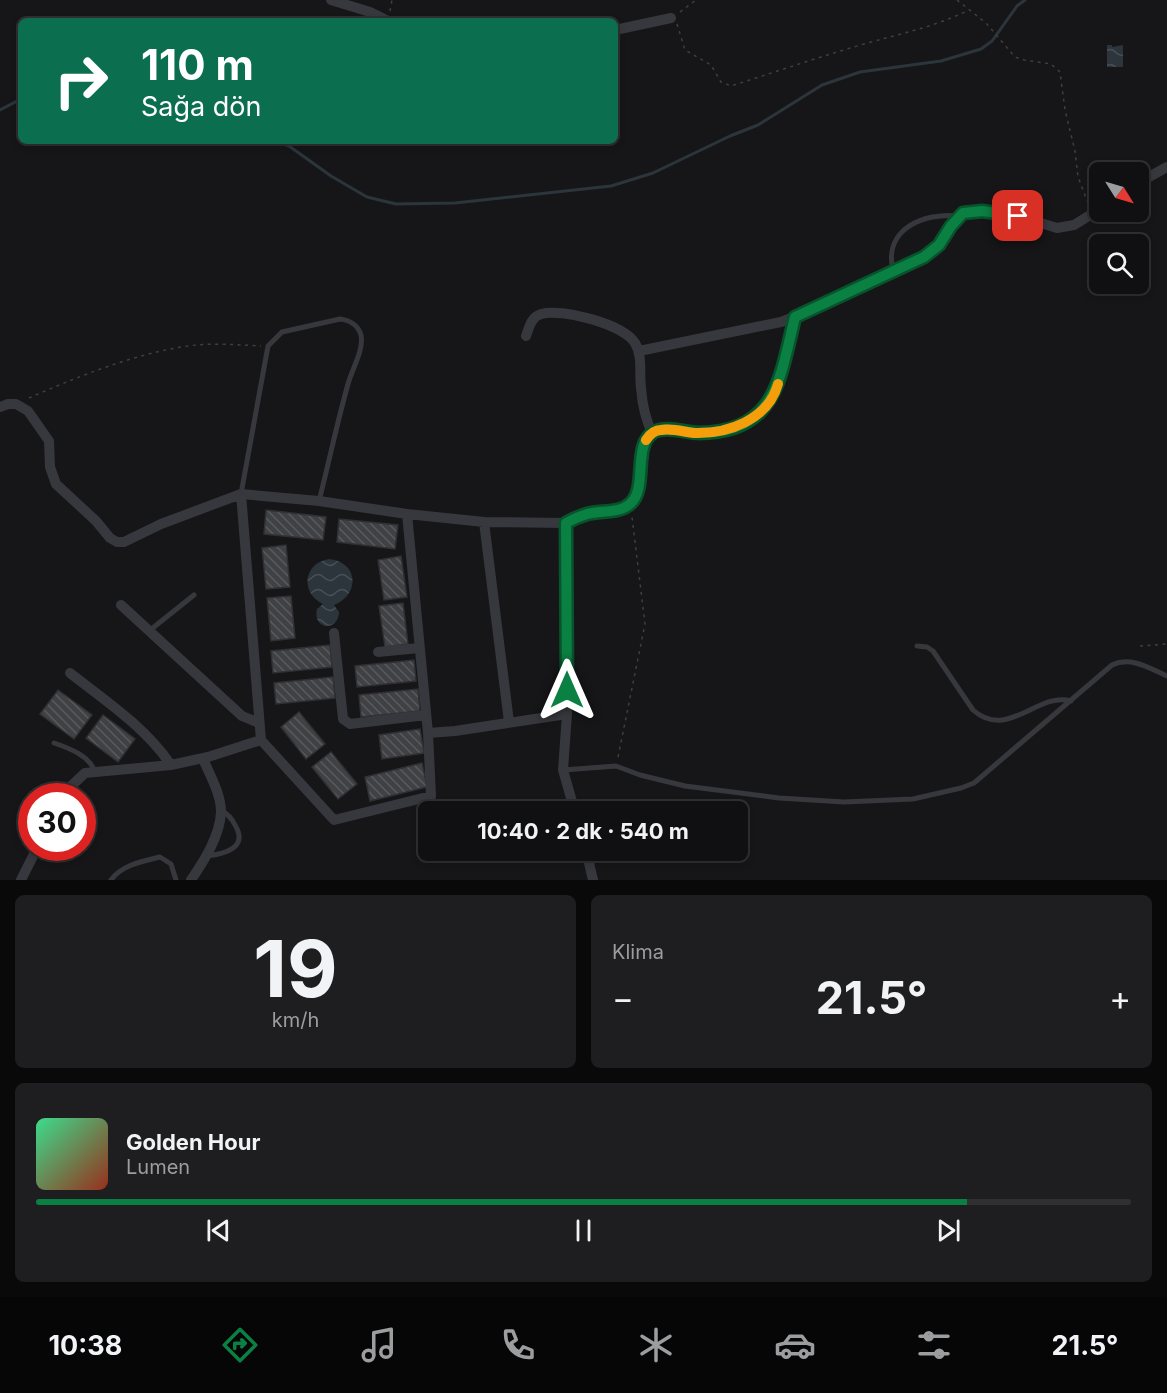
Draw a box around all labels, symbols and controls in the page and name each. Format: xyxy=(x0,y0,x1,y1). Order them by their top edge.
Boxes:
text: 110 m xyxy=(141,39,254,90)
icon: right xyxy=(42,42,120,120)
text: Sağa dön xyxy=(141,90,261,123)
north arrow xyxy=(1089,162,1149,222)
map controls xyxy=(1089,162,1149,294)
pin xyxy=(992,190,1043,241)
icon: arrive xyxy=(1001,199,1034,232)
button: search xyxy=(1089,234,1149,294)
position arrow xyxy=(535,658,599,722)
speed limit sign: 30 xyxy=(18,783,96,861)
text: 10:40 · 2 dk · 540 m xyxy=(477,818,689,844)
text: 19 xyxy=(253,921,338,1016)
text: Klima xyxy=(612,940,664,964)
text: 21.5° xyxy=(816,970,927,1025)
text: − xyxy=(612,978,634,1018)
text: + xyxy=(1109,978,1131,1018)
text: km/h xyxy=(272,1008,319,1032)
text: Golden Hour xyxy=(126,1129,260,1155)
text: Lumen xyxy=(126,1155,190,1179)
icon: previous xyxy=(202,1214,235,1247)
icon: pause xyxy=(567,1214,600,1247)
icon: next xyxy=(932,1214,965,1247)
icon: directions xyxy=(219,1324,261,1366)
icon: music xyxy=(358,1324,400,1366)
icon: phone xyxy=(497,1324,539,1366)
icon: climate xyxy=(635,1324,677,1366)
icon: car xyxy=(774,1324,816,1366)
icon: filters xyxy=(913,1324,955,1366)
text: 10:38 xyxy=(48,1329,122,1362)
text: 21.5° xyxy=(1052,1329,1119,1362)

